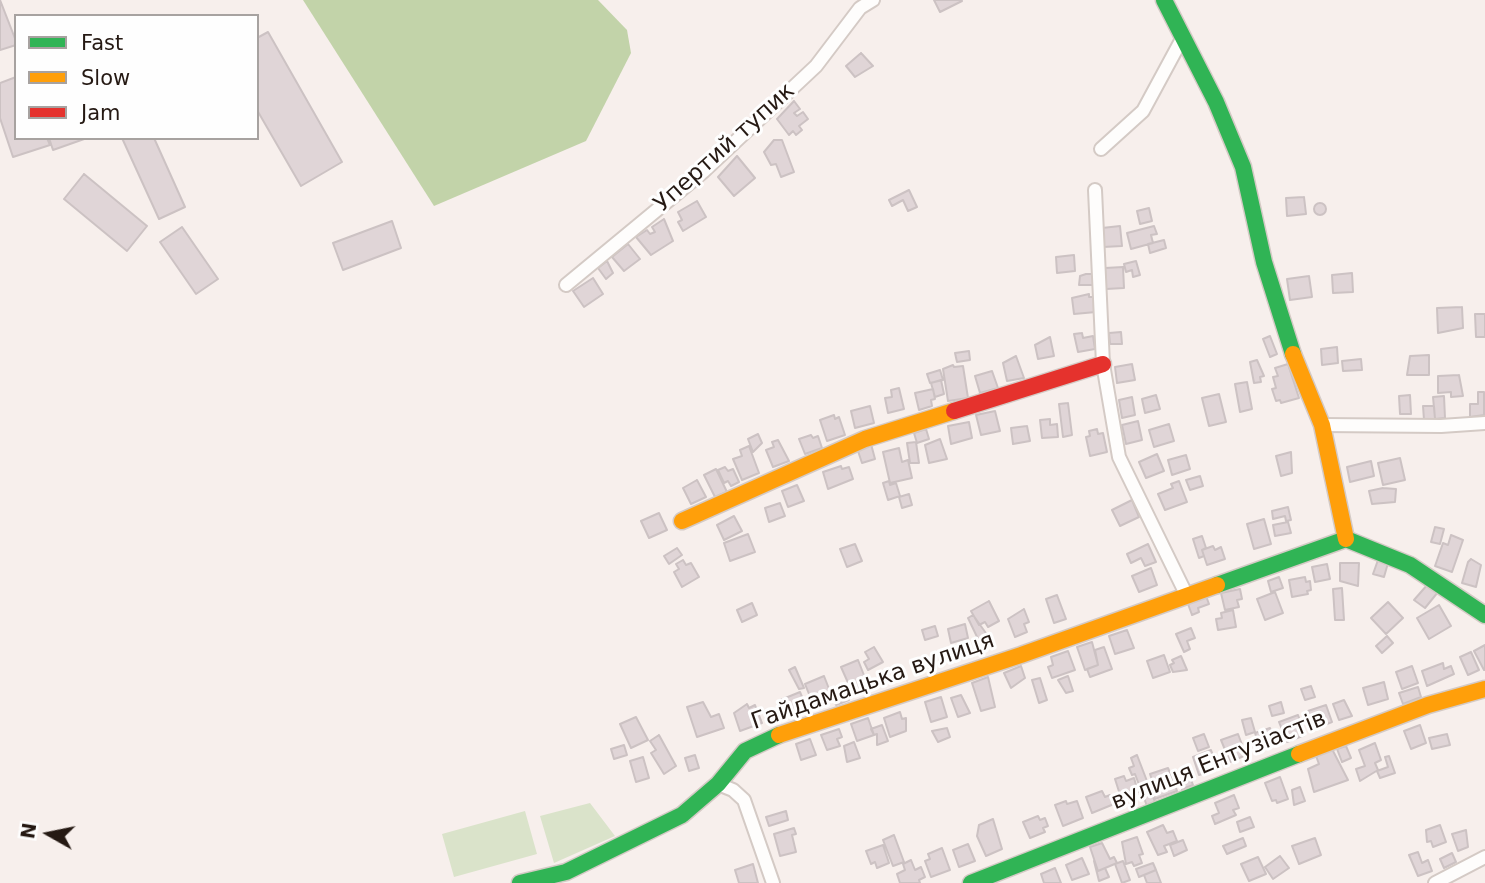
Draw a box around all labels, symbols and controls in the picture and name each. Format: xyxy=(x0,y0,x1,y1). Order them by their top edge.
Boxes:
legend xyxy=(14,14,259,140)
text: Fast xyxy=(81,31,123,55)
text: Slow xyxy=(81,66,130,90)
street label: Упертий тупик xyxy=(649,78,801,218)
text: Jam xyxy=(81,101,121,125)
street label: Гайдамацька вулиця xyxy=(748,627,998,737)
street label: вулиця Ентузіастів xyxy=(1108,705,1330,817)
north arrow xyxy=(14,799,84,869)
text: N xyxy=(16,821,40,840)

